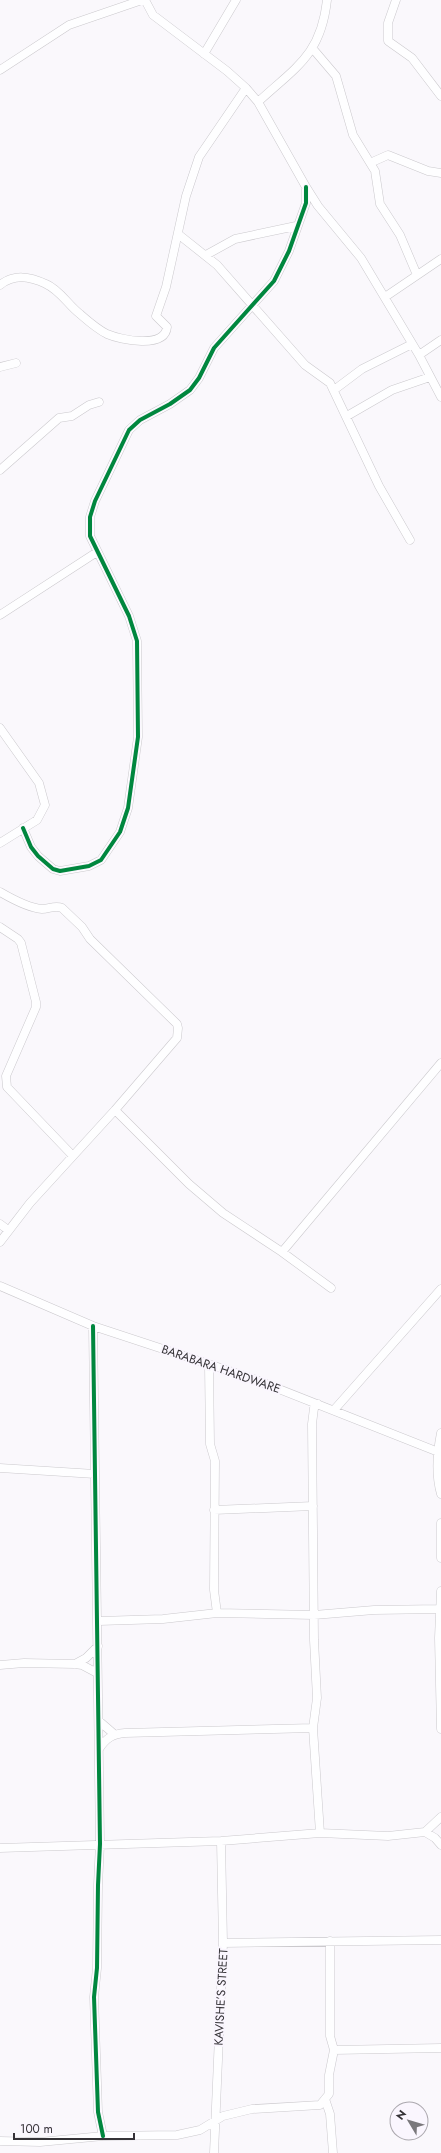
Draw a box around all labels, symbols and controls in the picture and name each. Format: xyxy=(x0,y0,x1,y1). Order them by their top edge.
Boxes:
street label: BARABARA HARDWARE xyxy=(159,1340,283,1398)
street label: KAVISHE’S STREET xyxy=(209,1948,233,2046)
north arrow xyxy=(389,2101,429,2141)
text: N xyxy=(392,2106,410,2123)
scale bar xyxy=(14,2115,134,2141)
text: 100 m xyxy=(20,2120,53,2138)

